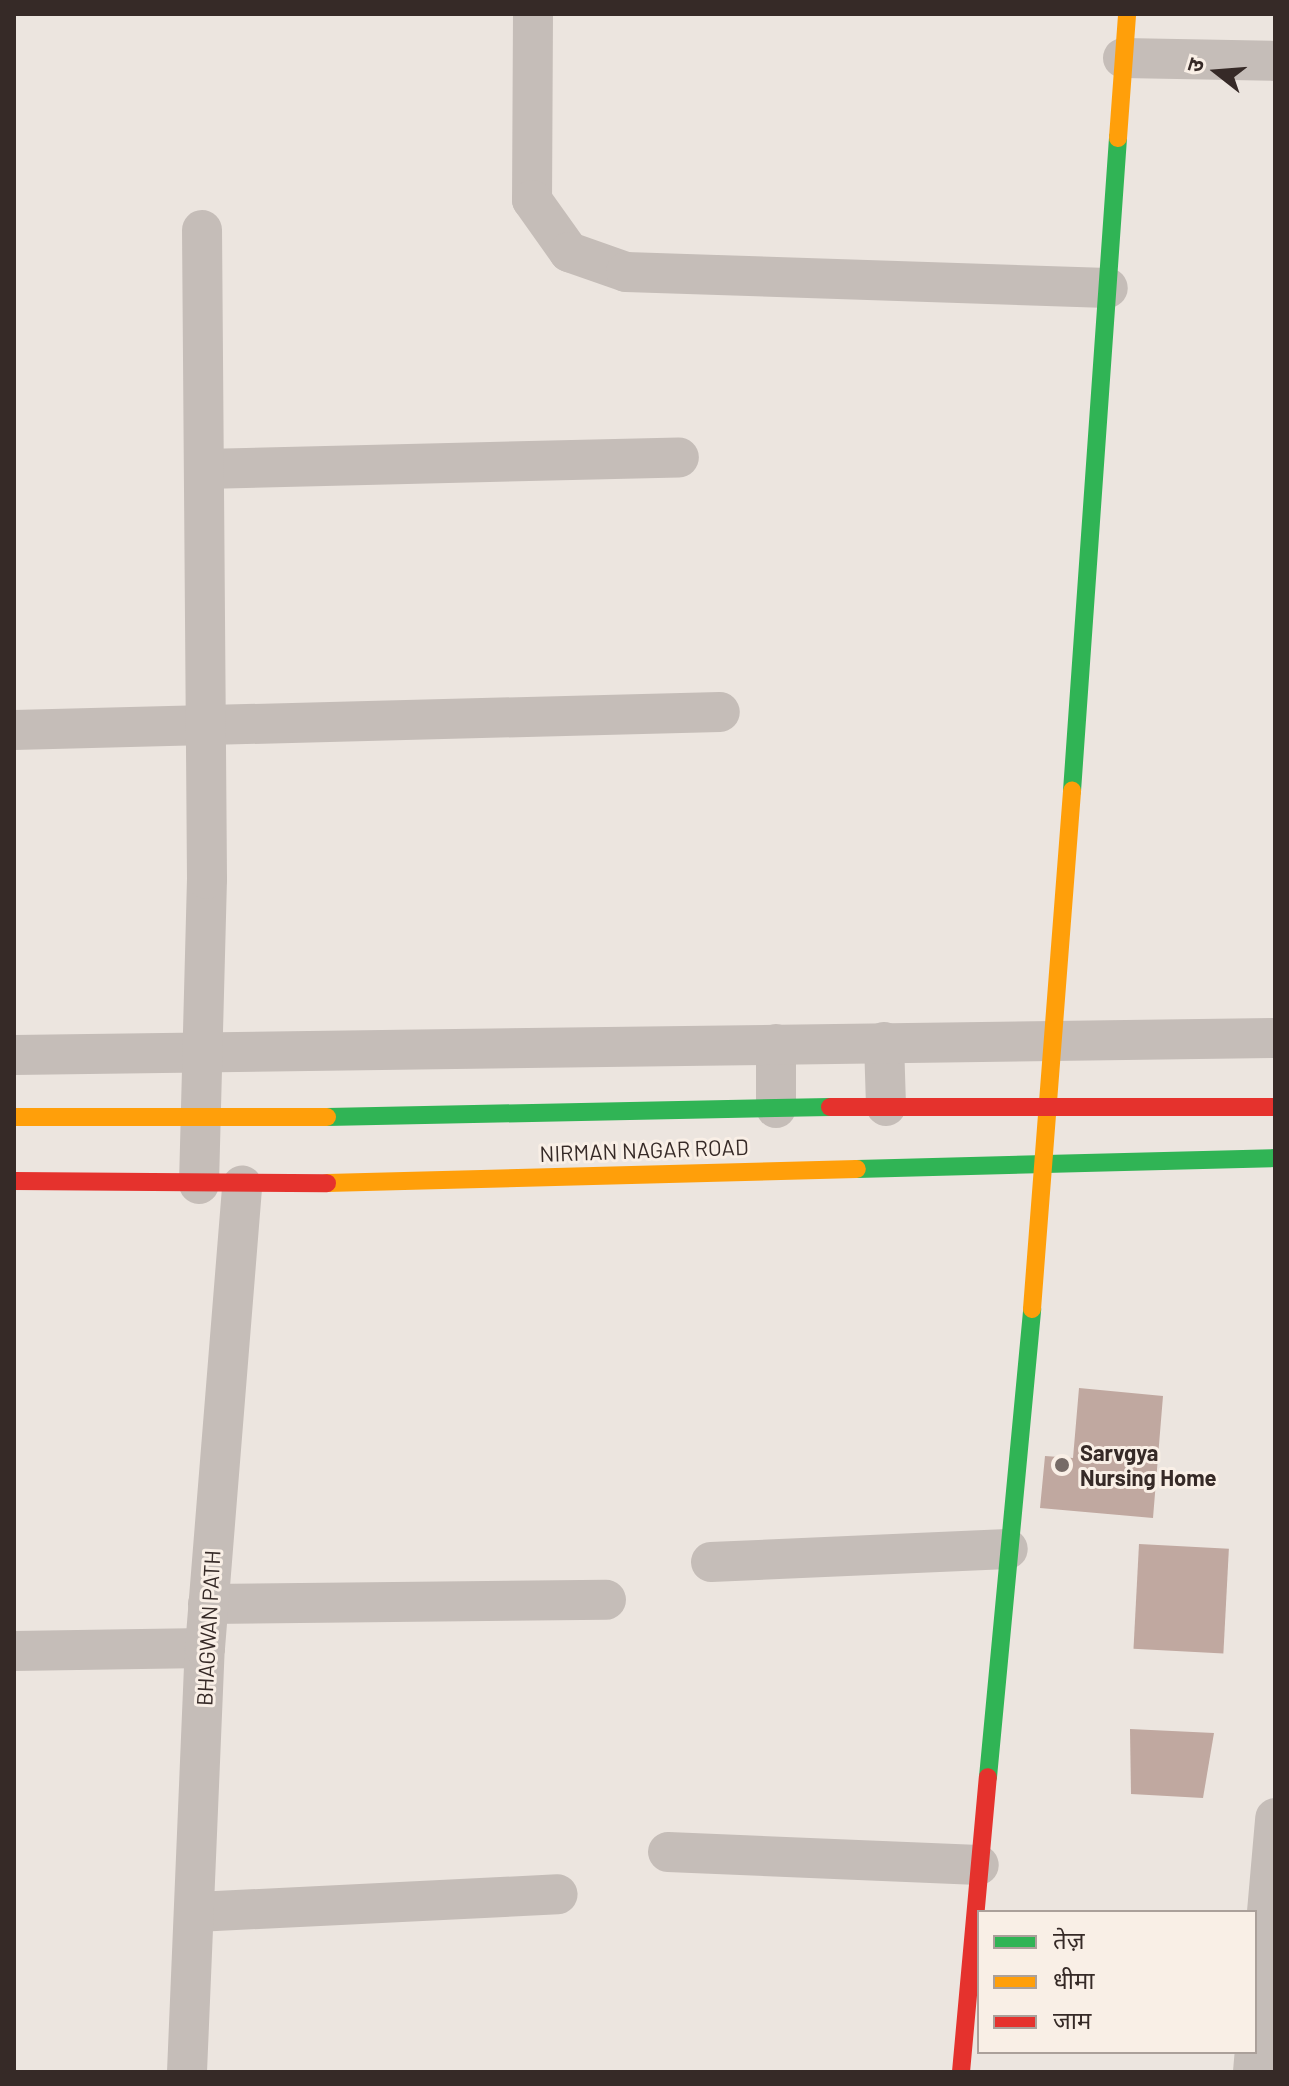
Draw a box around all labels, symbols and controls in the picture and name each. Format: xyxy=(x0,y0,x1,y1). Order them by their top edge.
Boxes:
north arrow xyxy=(1177,32,1257,112)
text: उ xyxy=(1180,55,1208,75)
street label: NIRMAN NAGAR ROAD xyxy=(539,1133,749,1167)
place label: Sarvgya Nursing Home xyxy=(1080,1439,1217,1490)
marker: Sarvgya Nursing Home xyxy=(1051,1454,1073,1476)
street label: BHAGWAN PATH xyxy=(191,1549,225,1707)
legend xyxy=(977,1910,1257,2054)
text: तेज़ xyxy=(1053,1925,1085,1954)
text: धीमा xyxy=(1053,1965,1095,1994)
text: जाम xyxy=(1053,2005,1091,2034)

